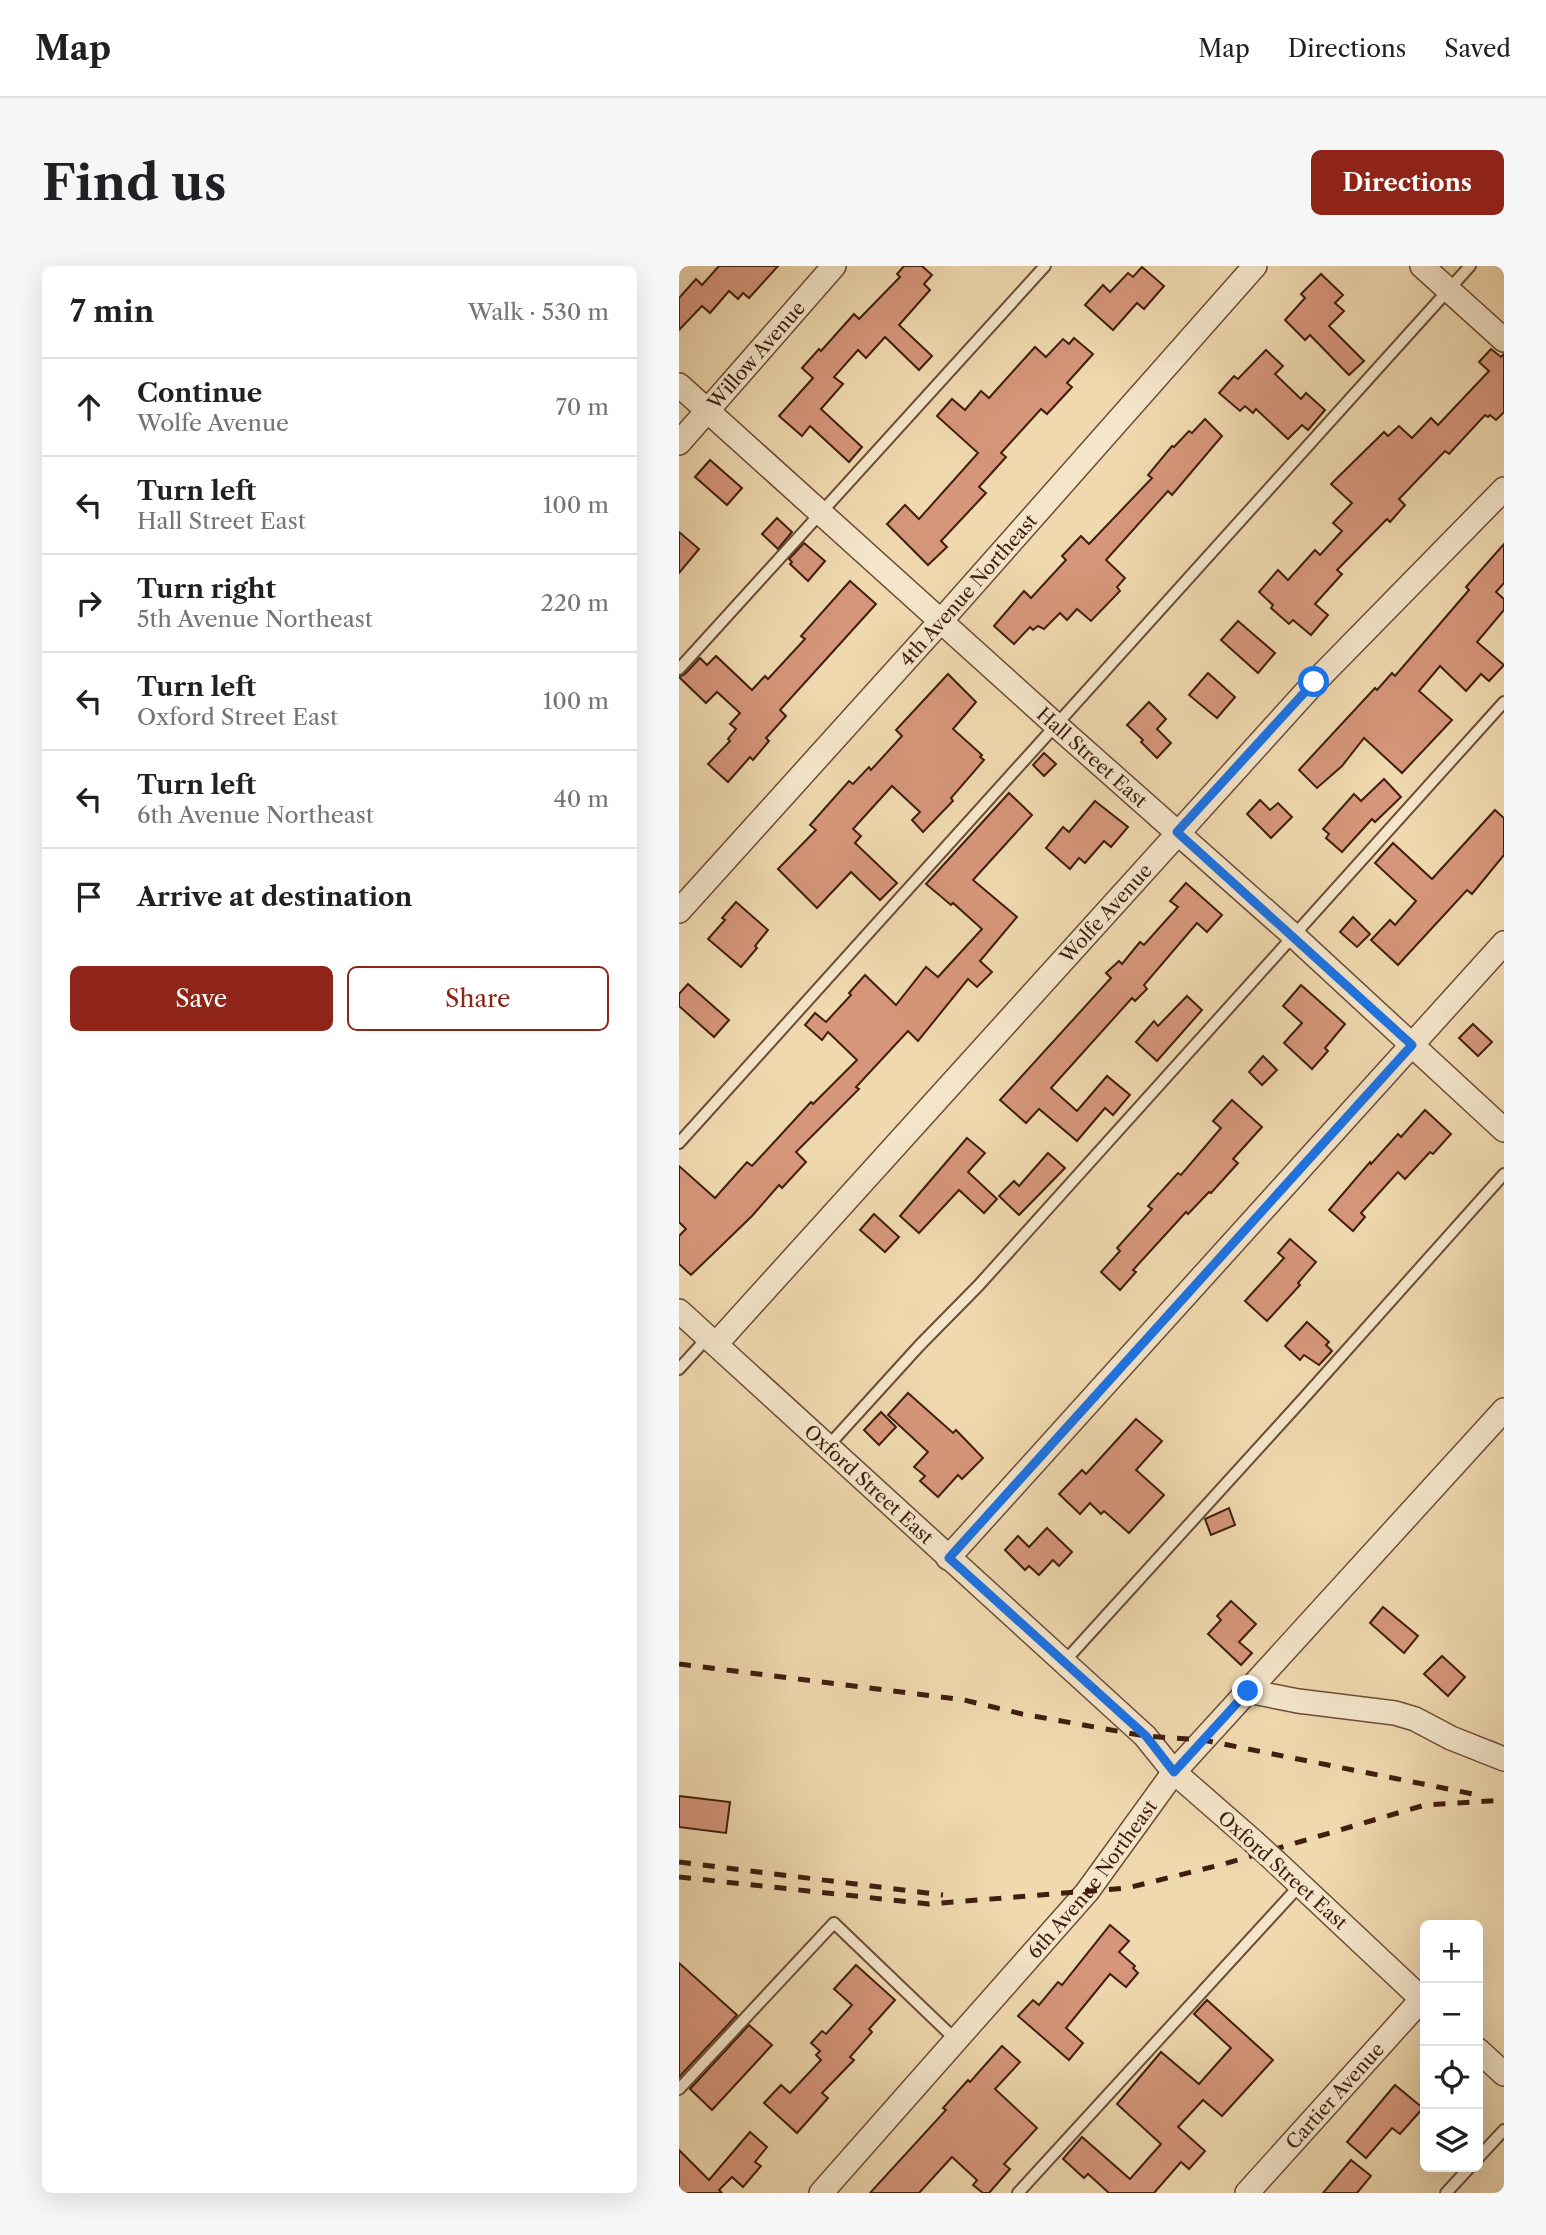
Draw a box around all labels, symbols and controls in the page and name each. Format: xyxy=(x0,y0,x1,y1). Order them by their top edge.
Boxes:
text: Map xyxy=(35,28,111,69)
text: Map xyxy=(1198,34,1250,63)
text: Directions xyxy=(1288,34,1406,63)
text: Saved xyxy=(1444,34,1511,63)
button: Directions xyxy=(1311,150,1504,215)
text: Find us xyxy=(42,152,226,213)
text: 7 min xyxy=(70,293,154,330)
street label: Willow Avenue xyxy=(702,297,810,415)
text: Walk · 530 m xyxy=(468,298,609,326)
text: Continue xyxy=(137,377,262,409)
icon: ahead xyxy=(70,388,108,426)
text: 70 m xyxy=(556,393,609,421)
text: Wolfe Avenue xyxy=(137,409,289,437)
text: Turn left xyxy=(137,475,256,507)
icon: left xyxy=(70,486,108,524)
text: 100 m xyxy=(543,491,609,519)
text: Hall Street East xyxy=(137,507,306,535)
street label: 4th Avenue Northeast xyxy=(895,509,1042,671)
text: Turn right xyxy=(137,573,276,605)
icon: right xyxy=(70,584,108,622)
text: 220 m xyxy=(540,589,609,617)
text: 5th Avenue Northeast xyxy=(137,605,373,633)
route start xyxy=(1298,666,1329,697)
text: Turn left xyxy=(137,671,256,703)
icon: left xyxy=(70,682,108,720)
text: 100 m xyxy=(543,687,609,715)
text: Oxford Street East xyxy=(137,703,338,731)
street label: Hall Street East xyxy=(1032,703,1152,813)
text: Turn left xyxy=(137,769,256,801)
icon: left xyxy=(70,780,108,818)
text: 40 m xyxy=(554,785,609,813)
text: 6th Avenue Northeast xyxy=(137,801,374,829)
street label: Wolfe Avenue xyxy=(1055,859,1157,969)
icon: arrive xyxy=(70,878,108,916)
text: Arrive at destination xyxy=(137,881,412,913)
button: Save xyxy=(70,966,333,1031)
button: Share xyxy=(347,966,609,1031)
street label: Oxford Street East xyxy=(799,1420,938,1549)
route end xyxy=(1232,1675,1263,1706)
street label: 6th Avenue Northeast xyxy=(1023,1795,1162,1963)
street label: Oxford Street East xyxy=(1213,1806,1352,1935)
map controls xyxy=(1420,1920,1483,2172)
button: + xyxy=(1420,1920,1483,1983)
button: − xyxy=(1420,1983,1483,2046)
street label: Cartier Avenue xyxy=(1281,2038,1389,2154)
button: locate xyxy=(1420,2046,1483,2109)
button: layers xyxy=(1420,2109,1483,2172)

